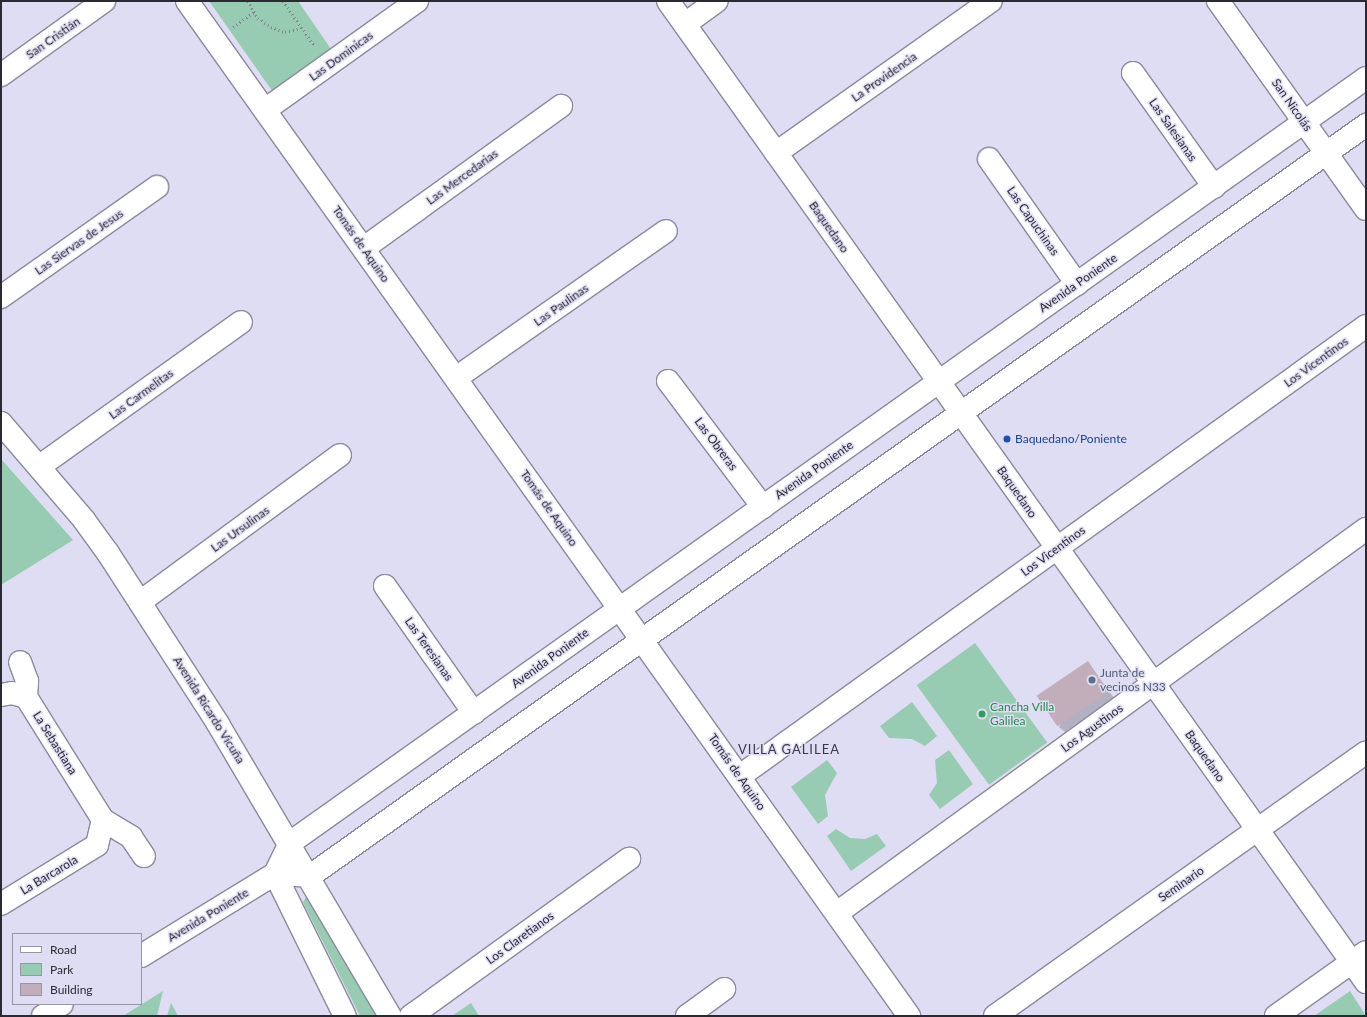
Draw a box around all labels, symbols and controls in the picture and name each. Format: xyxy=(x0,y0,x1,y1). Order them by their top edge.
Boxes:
street label: San Cristián xyxy=(23,14,83,62)
street label: Las Dominicas xyxy=(306,28,376,84)
street label: La Providencia xyxy=(849,49,919,105)
street label: San Nicolás xyxy=(1269,76,1315,134)
street label: Las Salesianas xyxy=(1146,96,1200,164)
street label: Las Mercedarias xyxy=(423,146,501,208)
street label: Las Capuchinas xyxy=(1004,184,1062,258)
street label: Baquedano xyxy=(806,198,852,256)
street label: Tomás de Aquino xyxy=(329,203,393,285)
street label: Las Siervas de Jesus xyxy=(32,206,126,278)
street label: Avenida Poniente xyxy=(1036,251,1120,315)
street label: Las Paulinas xyxy=(531,281,591,329)
street label: Los Vicentinos xyxy=(1281,334,1351,390)
street label: Las Carmelitas xyxy=(106,366,176,422)
street label: Las Obreras xyxy=(691,415,741,473)
place label: Baquedano/Poniente xyxy=(1015,432,1127,446)
marker: Baquedano/Poniente xyxy=(1002,434,1012,444)
street label: Avenida Poniente xyxy=(772,438,856,502)
street label: Baquedano xyxy=(994,463,1040,521)
street label: Tomás de Aquino xyxy=(517,467,581,549)
street label: Las Ursulinas xyxy=(208,503,272,555)
street label: Los Vicentinos xyxy=(1018,523,1088,579)
street label: Las Teresianas xyxy=(402,614,456,684)
street label: Avenida Poniente xyxy=(508,625,592,691)
street label: Avenida Ricardo Vicuña xyxy=(170,654,248,766)
place label: Junta de vecinos N33 xyxy=(1100,666,1166,694)
marker: Junta de vecinos N33 xyxy=(1087,675,1097,685)
place label: Cancha Villa Galilea xyxy=(990,700,1055,728)
street label: Los Agustinos xyxy=(1058,701,1126,755)
street label: La Sebastiana xyxy=(30,709,80,777)
marker: Cancha Villa Galilea xyxy=(977,709,987,719)
street label: Baquedano xyxy=(1182,727,1228,785)
street label: Tomás de Aquino xyxy=(705,731,769,813)
district label: VILLA GALILEA xyxy=(738,741,840,757)
street label: La Barcarola xyxy=(18,852,80,898)
street label: Seminario xyxy=(1155,863,1207,905)
street label: Avenida Poniente xyxy=(165,885,251,945)
street label: Los Claretianos xyxy=(483,909,557,967)
legend xyxy=(12,933,142,1005)
text: Road xyxy=(50,942,77,957)
text: Park xyxy=(50,962,73,977)
text: Building xyxy=(50,982,93,997)

